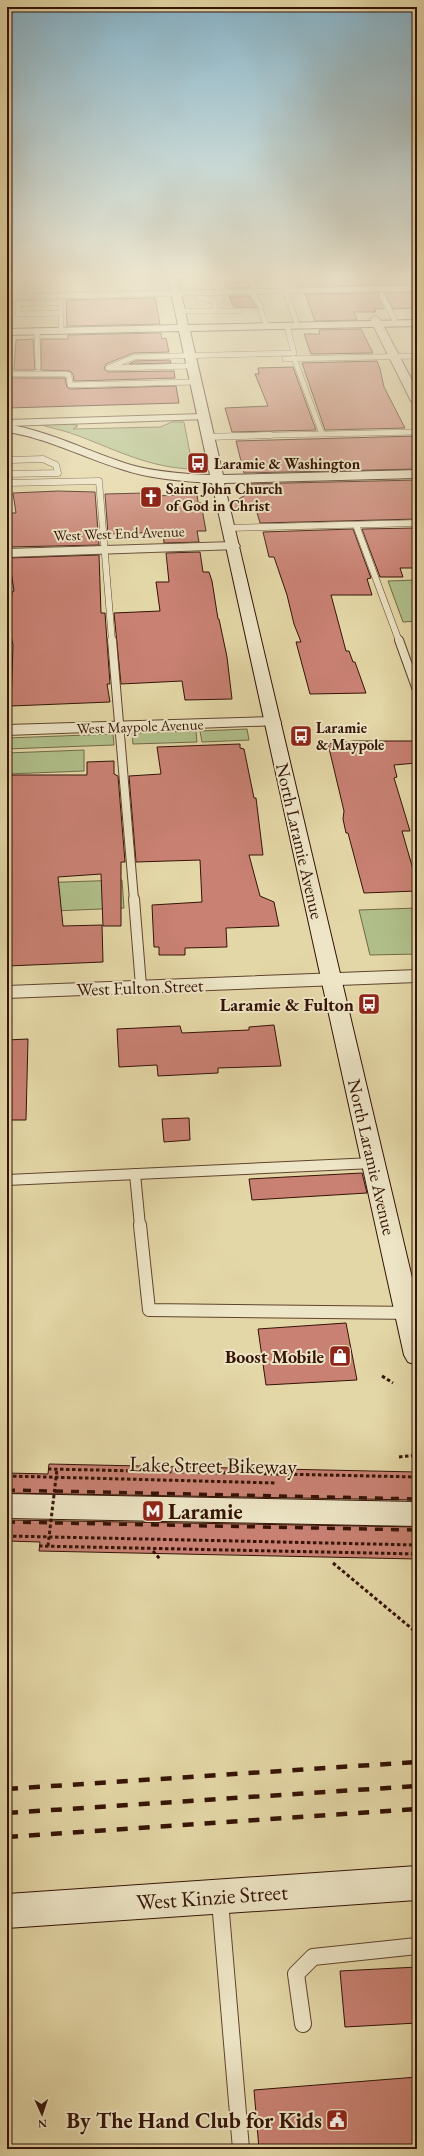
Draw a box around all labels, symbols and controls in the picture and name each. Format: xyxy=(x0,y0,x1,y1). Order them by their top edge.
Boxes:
bus stop icon: Laramie & Washington xyxy=(185,450,211,476)
place label: Laramie & Washington xyxy=(214,454,361,473)
place label: Saint John Church of God in Christ xyxy=(166,479,283,515)
church icon: Saint John Church of God in Christ xyxy=(138,484,164,510)
street label: West West End Avenue xyxy=(53,521,185,545)
street label: West Maypole Avenue xyxy=(76,714,204,738)
place label: Laramie & Maypole xyxy=(316,718,384,754)
bus stop icon: Laramie & Maypole xyxy=(288,723,314,749)
street label: North Laramie Avenue xyxy=(271,761,329,921)
street label: West Fulton Street xyxy=(76,973,204,1001)
bus stop icon: Laramie & Fulton xyxy=(356,991,382,1017)
place label: Laramie & Fulton xyxy=(220,993,354,1016)
street label: North Laramie Avenue xyxy=(343,1077,401,1237)
shop icon: Boost Mobile xyxy=(327,1343,353,1369)
place label: Boost Mobile xyxy=(225,1345,324,1368)
street label: Lake Street Bikeway xyxy=(129,1449,298,1481)
place label: Laramie xyxy=(168,1497,243,1526)
metro station icon: Laramie xyxy=(140,1498,166,1524)
street label: West Kinzie Street xyxy=(135,1877,289,1917)
north arrow xyxy=(22,2094,62,2134)
place label: By The Hand Club for Kids xyxy=(66,2106,322,2135)
public building icon: By The Hand Club for Kids xyxy=(324,2107,350,2133)
text: N xyxy=(38,2117,47,2131)

